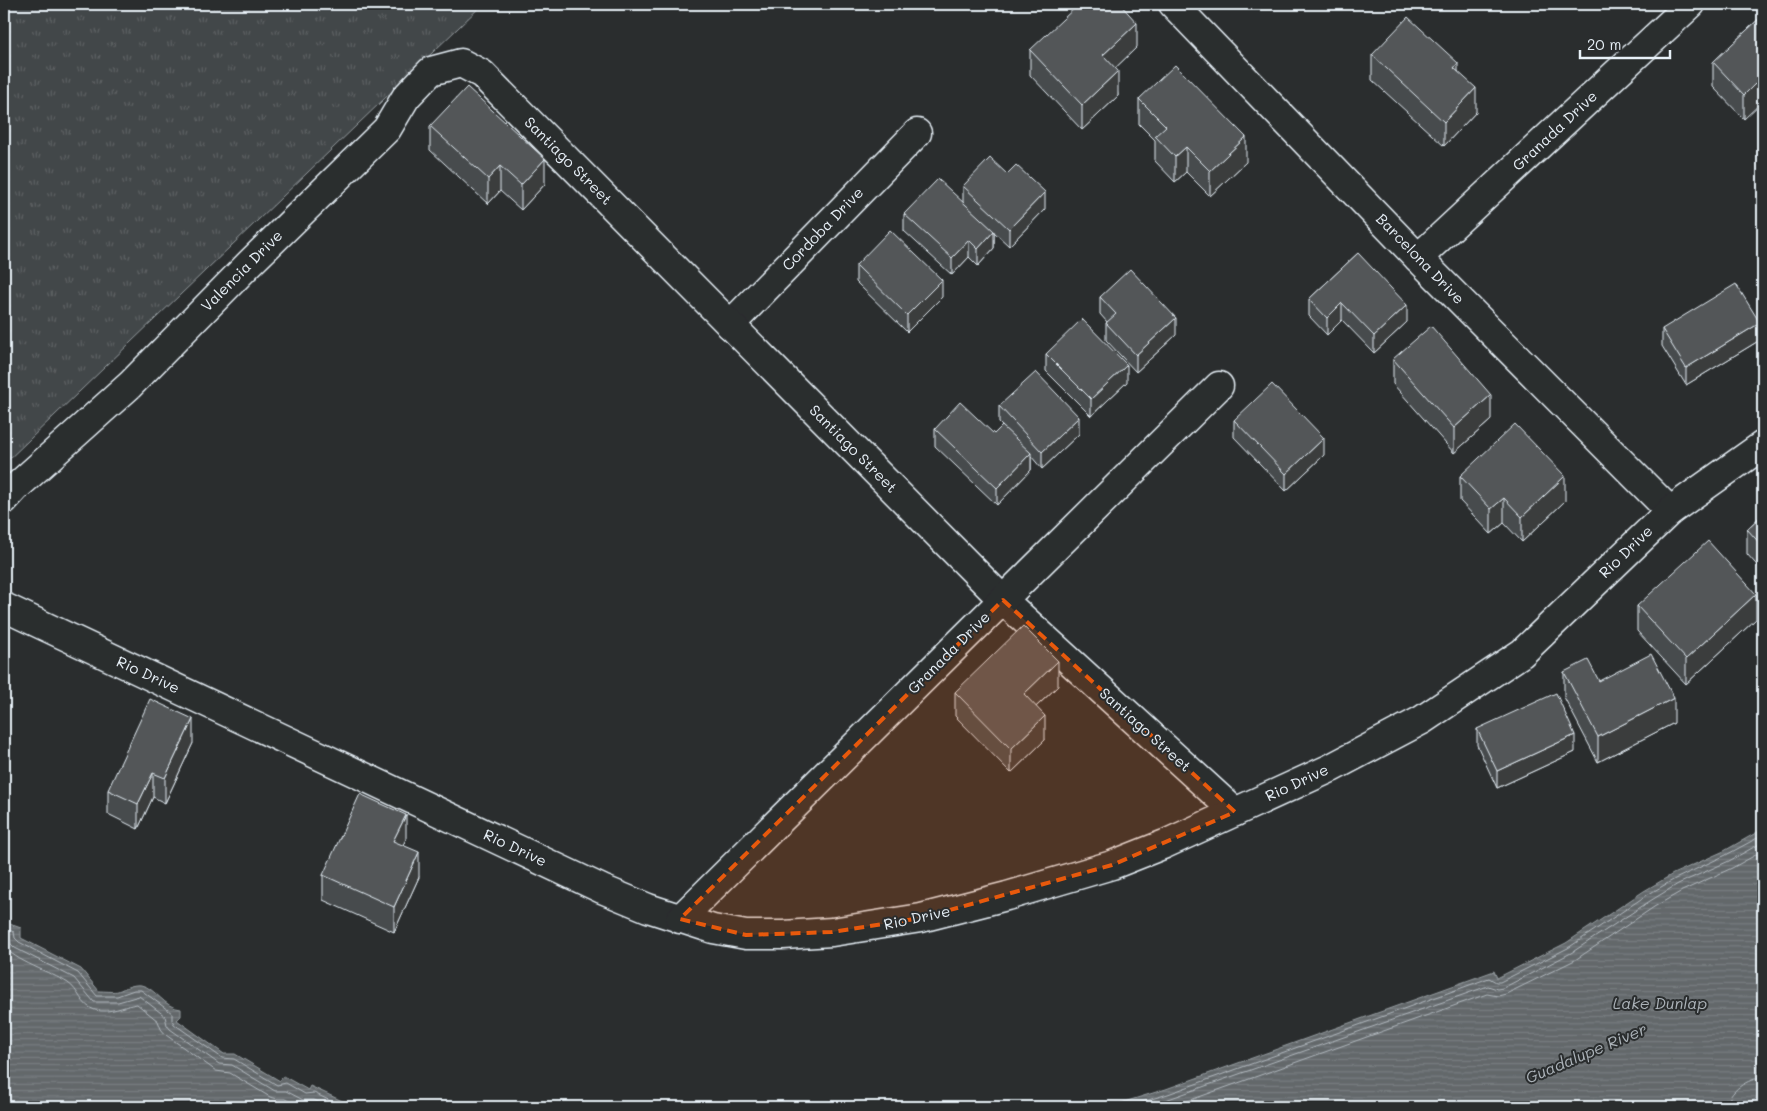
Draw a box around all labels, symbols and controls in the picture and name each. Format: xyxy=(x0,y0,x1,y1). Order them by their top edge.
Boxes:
scale bar xyxy=(1580,28,1670,60)
text: 20 m xyxy=(1587,34,1621,54)
street label: Granada Drive xyxy=(1508,86,1601,175)
street label: Santiago Street xyxy=(520,112,617,209)
street label: Cordoba Drive xyxy=(777,182,867,274)
street label: Barcelona Drive xyxy=(1372,209,1469,308)
street label: Valencia Drive xyxy=(196,225,286,315)
street label: Santiago Street xyxy=(805,400,902,497)
street label: Rio Drive xyxy=(1594,521,1657,582)
street label: Granada Drive xyxy=(903,607,994,698)
street label: Rio Drive xyxy=(114,651,183,697)
street label: Santiago Street xyxy=(1096,683,1196,776)
street label: Rio Drive xyxy=(1262,759,1331,805)
street label: Rio Drive xyxy=(481,824,550,870)
street label: Rio Drive xyxy=(882,900,952,934)
water label: Lake Dunlap xyxy=(1613,992,1707,1013)
water label: Guadalupe River xyxy=(1522,1017,1650,1088)

